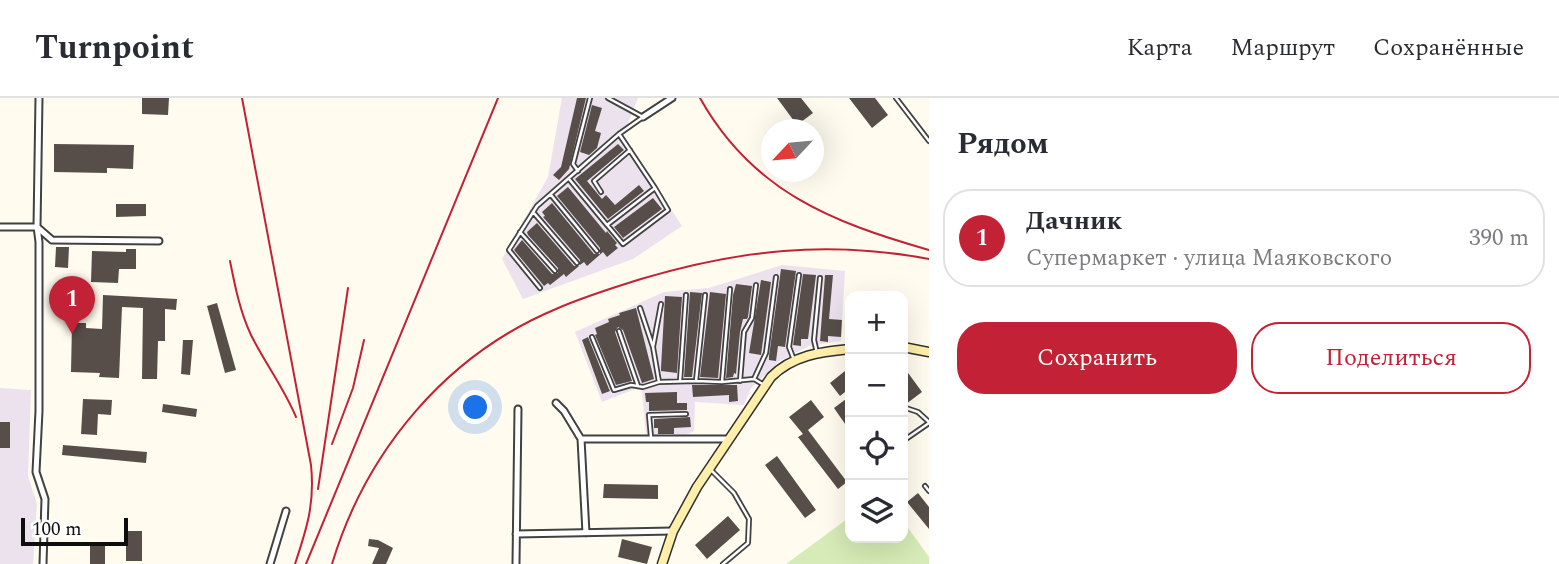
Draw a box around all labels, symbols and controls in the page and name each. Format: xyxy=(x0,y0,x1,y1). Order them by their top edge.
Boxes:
text: Turnpoint xyxy=(35,23,194,73)
text: Карта xyxy=(1127,30,1192,66)
text: Маршрут xyxy=(1230,30,1335,66)
text: Сохранённые xyxy=(1373,30,1524,66)
north arrow xyxy=(761,119,824,182)
text: Рядом xyxy=(957,121,1049,167)
text: Дачник xyxy=(1026,201,1122,241)
text: 1 xyxy=(976,221,988,256)
text: 390 m xyxy=(1469,221,1529,256)
text: Супермаркет · улица Маяковского xyxy=(1026,241,1392,276)
pin: 1 xyxy=(49,276,95,334)
map controls xyxy=(845,291,908,543)
button: + xyxy=(845,291,908,354)
button: Сохранить xyxy=(957,322,1237,394)
button: Поделиться xyxy=(1251,322,1531,394)
button: − xyxy=(845,354,908,417)
your location xyxy=(458,390,492,424)
button: locate xyxy=(845,417,908,480)
button: layers xyxy=(845,480,908,543)
scale bar xyxy=(21,515,128,547)
text: 100 m xyxy=(32,515,82,544)

